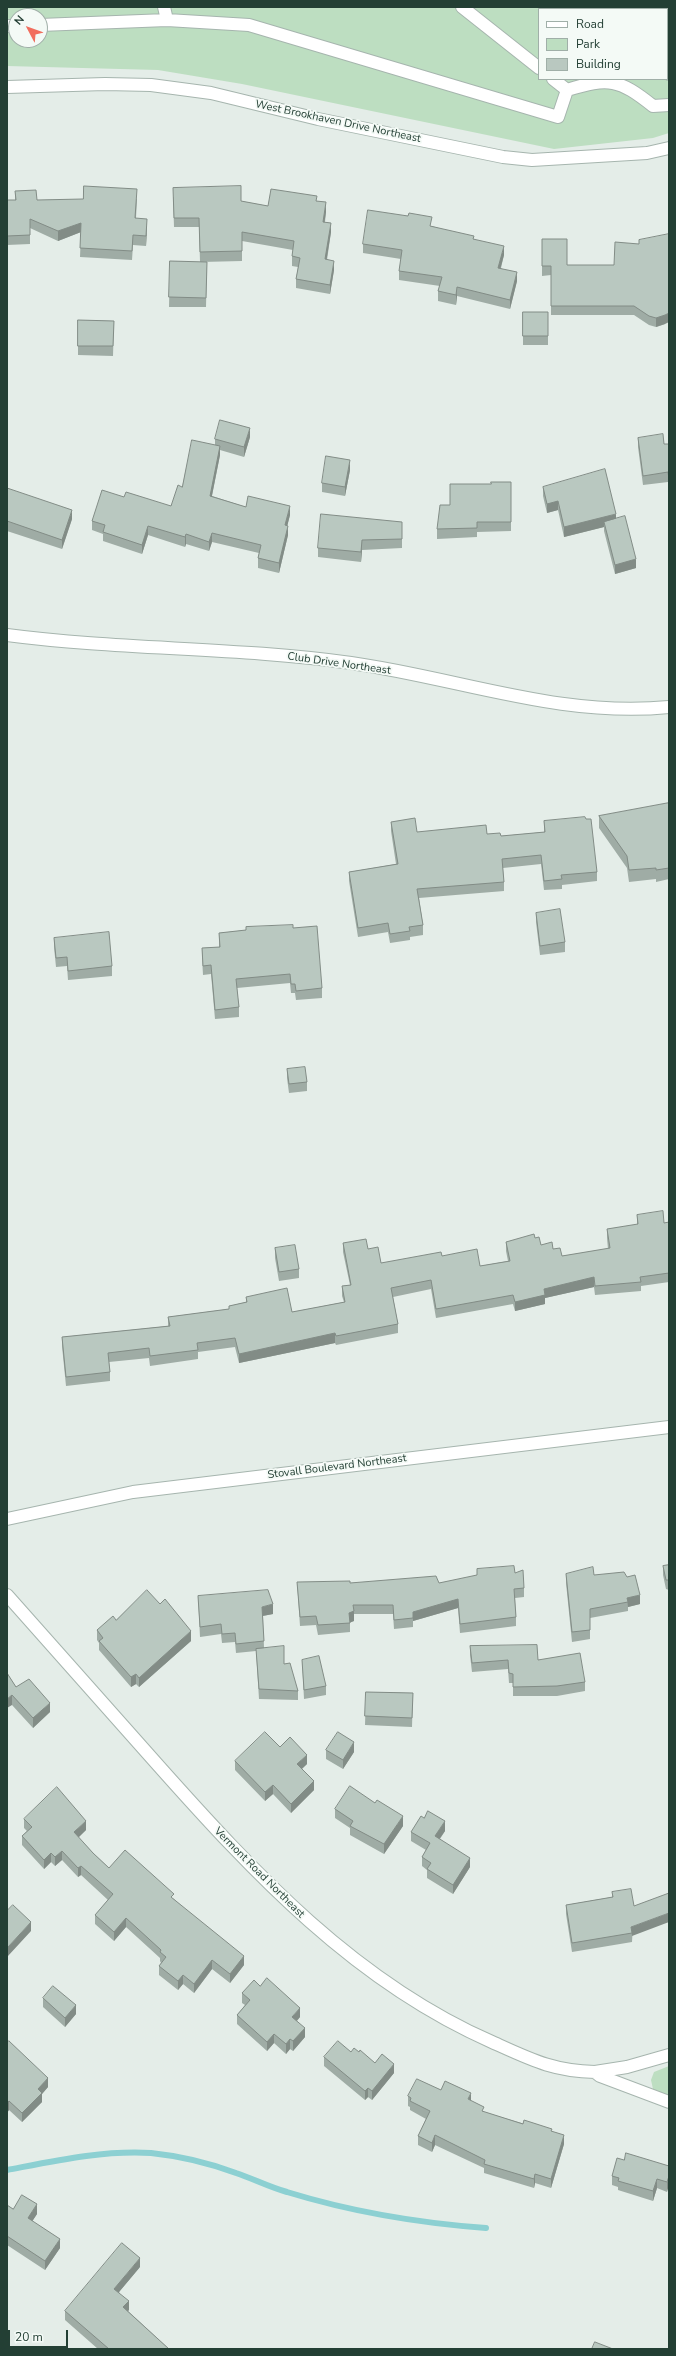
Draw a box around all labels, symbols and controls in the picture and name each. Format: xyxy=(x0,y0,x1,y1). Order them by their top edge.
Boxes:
north arrow xyxy=(8,8,48,48)
legend xyxy=(538,8,668,80)
text: N xyxy=(11,12,28,28)
text: Road xyxy=(576,16,604,32)
text: Park xyxy=(576,36,600,52)
text: Building xyxy=(576,56,621,72)
street label: West Brookhaven Drive Northeast xyxy=(254,98,422,146)
street label: Club Drive Northeast xyxy=(286,650,392,678)
street label: Stovall Boulevard Northeast xyxy=(267,1452,407,1482)
street label: Vermont Road Northeast xyxy=(211,1825,307,1921)
scale bar xyxy=(10,2322,70,2348)
text: 20 m xyxy=(15,2329,43,2345)

